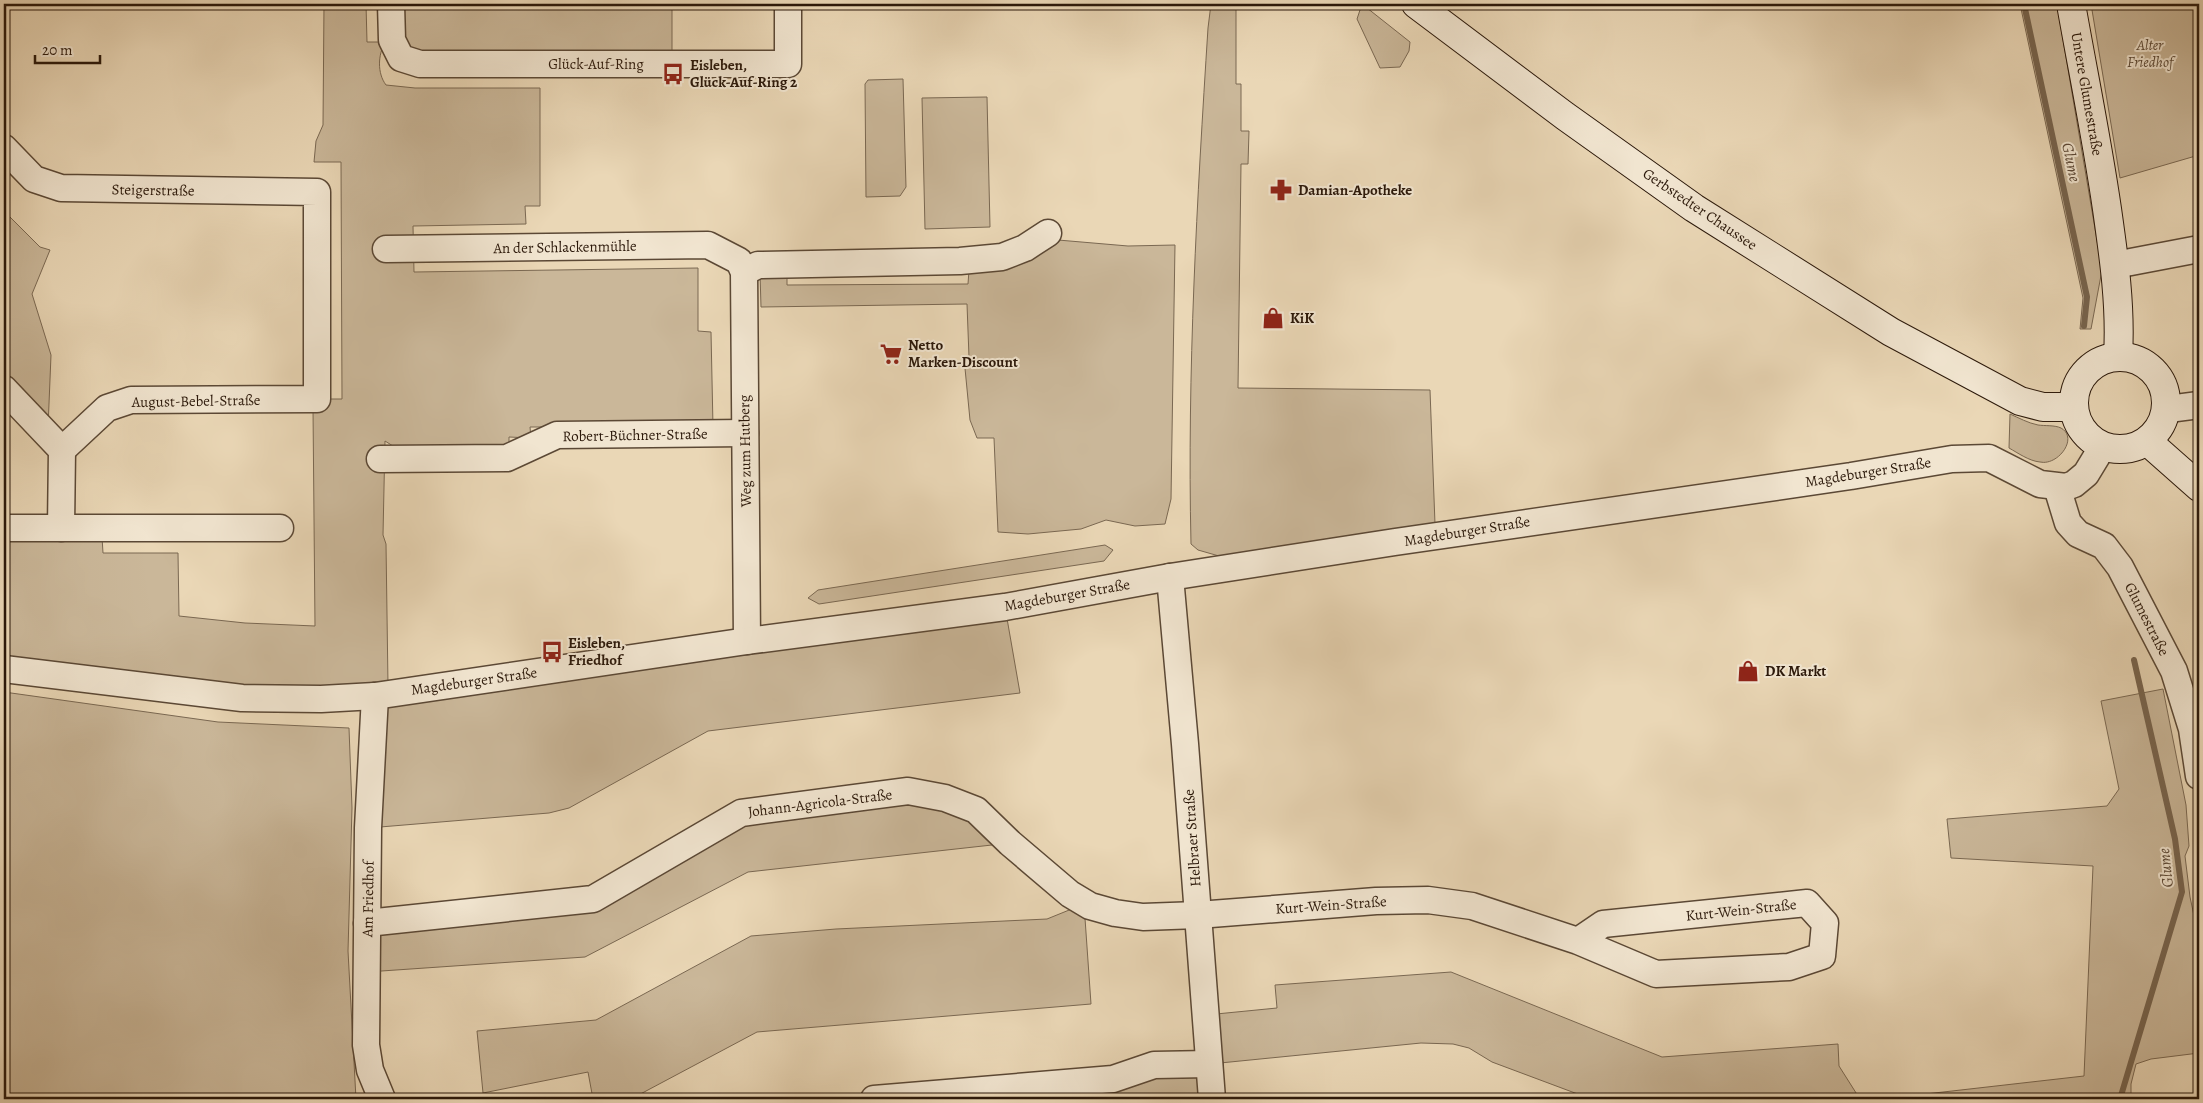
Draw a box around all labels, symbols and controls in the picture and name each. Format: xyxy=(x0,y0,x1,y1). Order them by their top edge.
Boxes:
street label: Untere Glumestraße xyxy=(2066,31,2108,158)
scale bar xyxy=(35,32,100,64)
park label: Alter Friedhof xyxy=(2127,35,2176,72)
text: 20 m xyxy=(42,40,73,60)
street label: Glück-Auf-Ring xyxy=(548,54,644,74)
place label: Eisleben, Glück-Auf-Ring 2 xyxy=(690,55,798,92)
bus stop icon: Eisleben, Glück-Auf-Ring 2 xyxy=(660,61,686,87)
water label: Glume xyxy=(2056,141,2086,184)
street label: Gerbstedter Chaussee xyxy=(1639,163,1761,255)
pharmacy icon: Damian-Apotheke xyxy=(1268,177,1294,203)
street label: Steigerstraße xyxy=(111,179,195,201)
place label: Damian-Apotheke xyxy=(1298,180,1412,200)
street label: An der Schlackenmühle xyxy=(492,236,637,258)
shop icon: KiK xyxy=(1260,305,1286,331)
place label: KiK xyxy=(1290,308,1314,328)
place label: Netto Marken-Discount xyxy=(908,335,1018,372)
supermarket icon: Netto Marken-Discount xyxy=(878,341,904,367)
street label: August-Bebel-Straße xyxy=(130,390,261,412)
street label: Weg zum Hutberg xyxy=(734,394,756,508)
street label: Robert-Büchner-Straße xyxy=(562,424,708,446)
street label: Magdeburger Straße xyxy=(1804,452,1933,492)
street label: Magdeburger Straße xyxy=(1403,511,1532,551)
street label: Magdeburger Straße xyxy=(1003,574,1132,616)
street label: Glumestraße xyxy=(2120,579,2174,659)
place label: Eisleben, Friedhof xyxy=(568,633,625,670)
bus stop icon: Eisleben, Friedhof xyxy=(539,639,565,665)
shop icon: DK Markt xyxy=(1735,658,1761,684)
place label: DK Markt xyxy=(1765,661,1826,681)
street label: Magdeburger Straße xyxy=(410,662,539,700)
street label: Johann-Agricola-Straße xyxy=(747,784,894,822)
street label: Helbraer Straße xyxy=(1179,788,1205,888)
water label: Glume xyxy=(2153,847,2179,889)
street label: Am Friedhof xyxy=(357,859,379,938)
street label: Kurt-Wein-Straße xyxy=(1275,891,1387,919)
street label: Kurt-Wein-Straße xyxy=(1685,894,1798,926)

